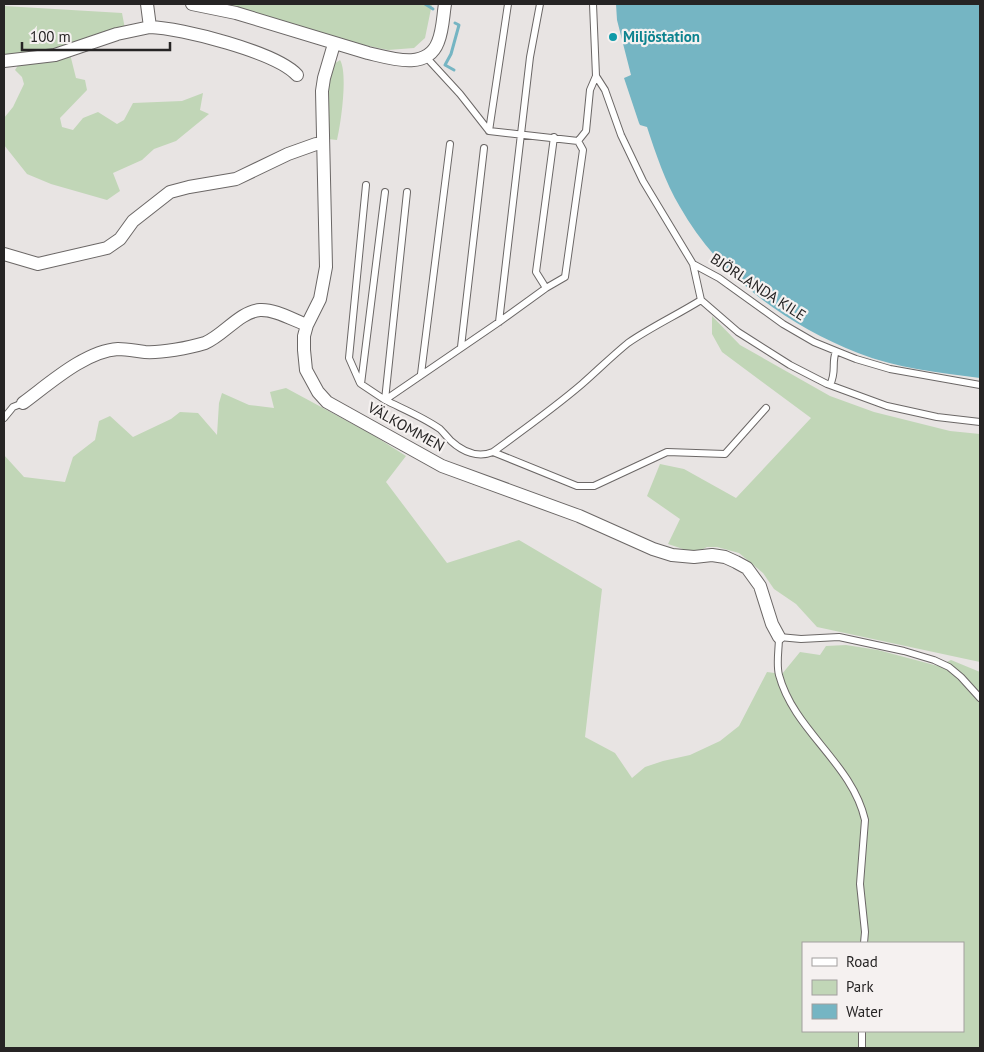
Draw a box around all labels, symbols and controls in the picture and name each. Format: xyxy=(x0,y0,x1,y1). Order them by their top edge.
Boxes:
scale bar xyxy=(22,20,170,52)
text: 100 m xyxy=(30,27,71,46)
place label: Miljöstation xyxy=(623,27,700,46)
marker: Miljöstation xyxy=(607,31,619,43)
street label: BJÖRLANDA KILE xyxy=(707,249,810,324)
street label: VÄLKOMMEN xyxy=(364,397,448,455)
legend xyxy=(802,942,964,1032)
text: Road xyxy=(846,952,878,971)
text: Park xyxy=(846,977,874,996)
text: Water xyxy=(846,1002,883,1021)

